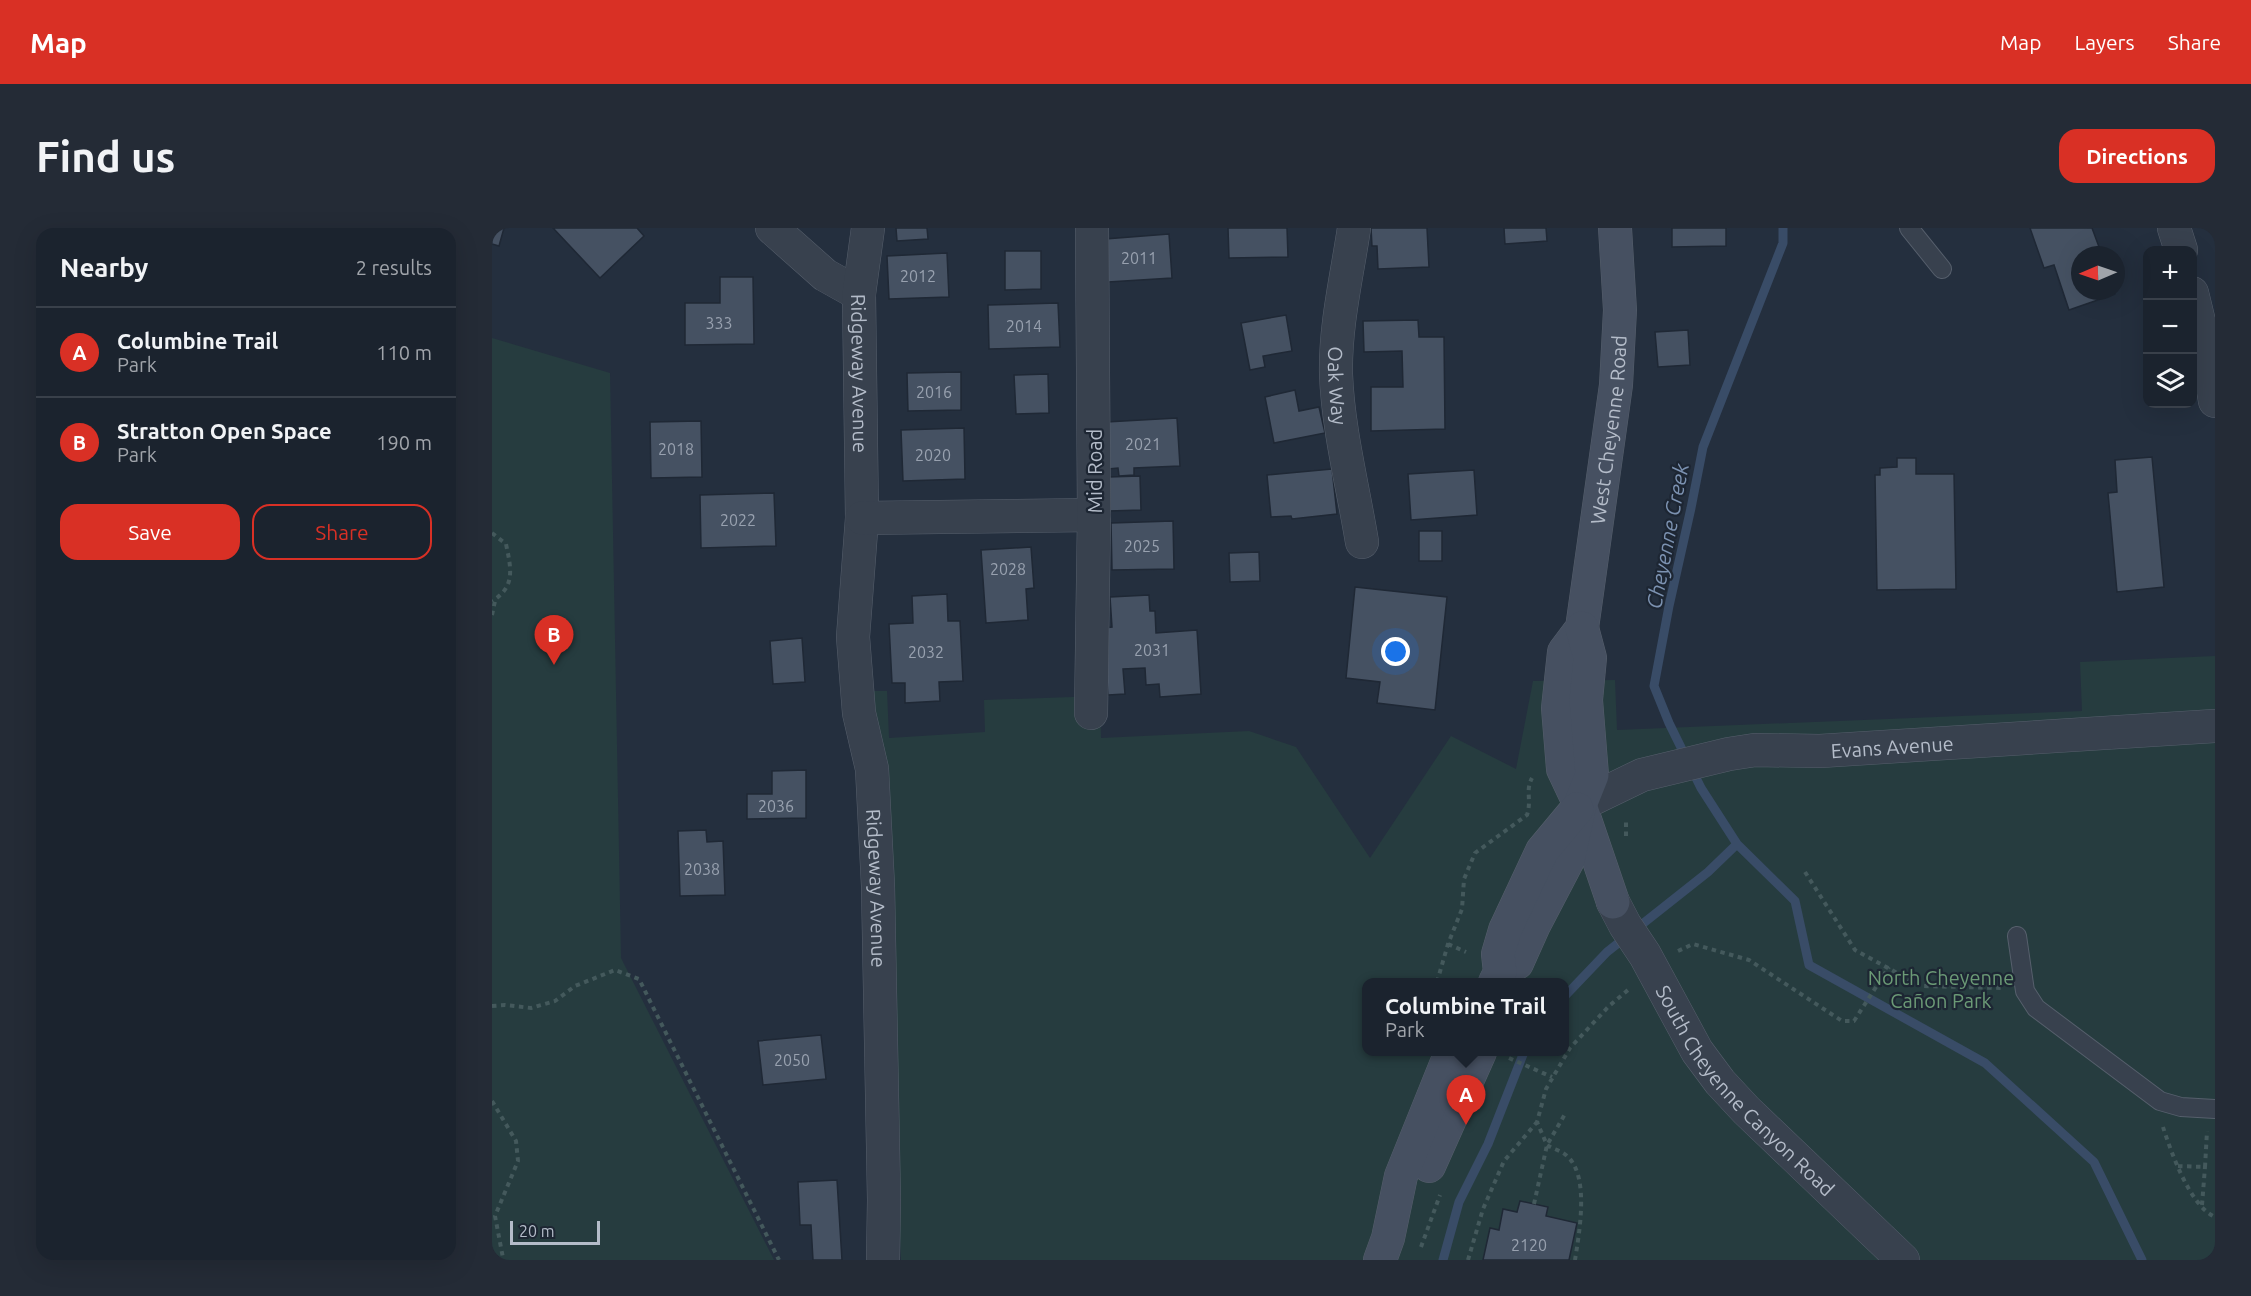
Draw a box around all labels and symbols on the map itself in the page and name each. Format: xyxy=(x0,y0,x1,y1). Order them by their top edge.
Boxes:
north arrow xyxy=(2071,246,2125,300)
house number: 2011 xyxy=(1121,249,1157,267)
house number: 2012 xyxy=(900,267,936,285)
street label: Ridgeway Avenue xyxy=(847,294,873,453)
house number: 333 xyxy=(705,314,733,332)
house number: 2014 xyxy=(1006,317,1042,335)
street label: West Cheyenne Road xyxy=(1585,334,1630,526)
street label: Oak Way xyxy=(1324,346,1352,427)
house number: 2016 xyxy=(916,383,952,401)
street label: Mid Road xyxy=(1083,429,1106,513)
house number: 2021 xyxy=(1125,435,1161,453)
house number: 2018 xyxy=(658,440,694,458)
house number: 2020 xyxy=(915,446,951,464)
water label: Cheyenne Creek xyxy=(1641,461,1693,611)
house number: 2022 xyxy=(720,511,756,529)
house number: 2025 xyxy=(1124,537,1160,555)
house number: 2028 xyxy=(990,560,1026,578)
pin: B xyxy=(534,616,574,665)
your location xyxy=(1381,637,1410,666)
house number: 2031 xyxy=(1134,641,1170,659)
house number: 2032 xyxy=(908,643,944,661)
street label: Evans Avenue xyxy=(1830,731,1954,762)
house number: 2036 xyxy=(758,797,794,815)
street label: Ridgeway Avenue xyxy=(863,808,891,968)
house number: 2038 xyxy=(684,860,720,878)
park label: North Cheyenne Cañon Park xyxy=(1868,966,2014,1012)
street label: South Cheyenne Canyon Road xyxy=(1652,981,1840,1200)
house number: 2050 xyxy=(774,1051,810,1069)
pin: A xyxy=(1446,1076,1486,1125)
scale bar xyxy=(510,1218,600,1246)
house number: 2120 xyxy=(1511,1236,1547,1254)

